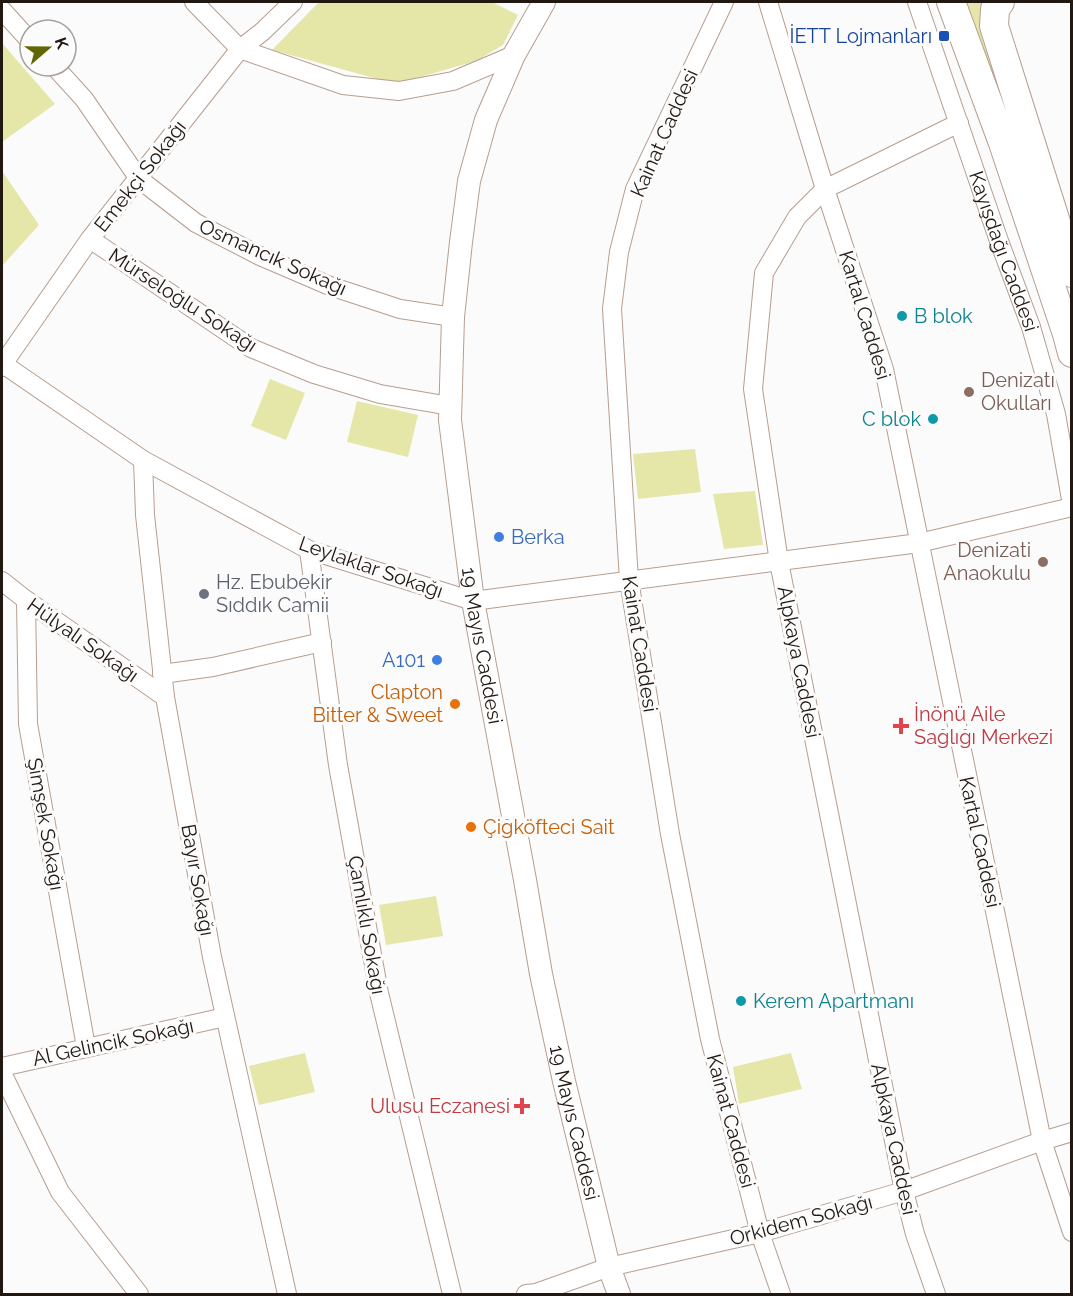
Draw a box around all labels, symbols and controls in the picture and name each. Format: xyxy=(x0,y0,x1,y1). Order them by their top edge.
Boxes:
north arrow xyxy=(18,18,78,78)
place label: İETT Lojmanları xyxy=(789,23,932,48)
marker: İETT Lojmanları xyxy=(937,29,951,43)
text: K xyxy=(51,35,72,52)
street label: Kainat Caddesi xyxy=(625,65,703,201)
street label: Emekçi Sokağı xyxy=(89,115,191,237)
street label: Kayışdağı Caddesi xyxy=(964,168,1044,334)
street label: Osmancık Sokağı xyxy=(196,214,350,300)
street label: Mürseloğlu Sokağı xyxy=(104,243,262,357)
street label: Kartal Caddesi xyxy=(834,248,896,382)
place label: B blok xyxy=(914,304,973,328)
marker: B blok xyxy=(895,309,909,323)
place label: Denizatı Okulları xyxy=(981,368,1055,415)
marker: Denizatı Okulları xyxy=(962,385,976,399)
place label: C blok xyxy=(862,407,921,431)
marker: C blok xyxy=(926,412,940,426)
place label: Berka xyxy=(511,525,565,549)
marker: Berka xyxy=(492,530,506,544)
street label: Leylaklar Sokağı xyxy=(296,531,446,603)
place label: Denizati Anaokulu xyxy=(943,538,1031,585)
marker: Denizati Anaokulu xyxy=(1036,555,1050,569)
street label: 19 Mayıs Caddesi xyxy=(457,566,508,726)
place label: Hz. Ebubekir Sıddık Camii xyxy=(216,570,332,617)
street label: Kainat Caddesi xyxy=(617,574,663,714)
street label: Alpkaya Caddesi xyxy=(773,584,825,740)
marker: Hz. Ebubekir Sıddık Camii xyxy=(197,587,211,601)
street label: Hülyalı Sokağı xyxy=(23,593,143,687)
place label: A101 xyxy=(382,648,425,672)
marker: A101 xyxy=(430,653,444,667)
place label: Clapton Bitter & Sweet xyxy=(312,680,443,727)
marker: Clapton Bitter & Sweet xyxy=(448,697,462,711)
place label: İnönü Aile Sağlığı Merkezi xyxy=(914,701,1053,749)
marker: İnönü Aile Sağlığı Merkezi xyxy=(892,717,910,735)
street label: Şimşek Sokağı xyxy=(23,756,69,892)
street label: Kartal Caddesi xyxy=(954,774,1006,910)
place label: Çiğköfteci Sait xyxy=(483,815,615,839)
marker: Çiğköfteci Sait xyxy=(464,820,478,834)
street label: Bayır Sokağı xyxy=(176,822,220,938)
street label: Çamlıklı Sokağı xyxy=(343,854,391,996)
place label: Kerem Apartmanı xyxy=(753,989,914,1013)
marker: Kerem Apartmanı xyxy=(734,994,748,1008)
street label: Al Gelincik Sokağı xyxy=(30,1013,196,1071)
street label: 19 Mayıs Caddesi xyxy=(545,1043,604,1203)
street label: Kainat Caddesi xyxy=(702,1051,760,1191)
street label: Alpkaya Caddesi xyxy=(866,1061,922,1217)
place label: Ulusu Eczanesi xyxy=(370,1094,510,1118)
marker: Ulusu Eczanesi xyxy=(515,1099,529,1113)
street label: Orkidem Sokağı xyxy=(727,1189,875,1251)

